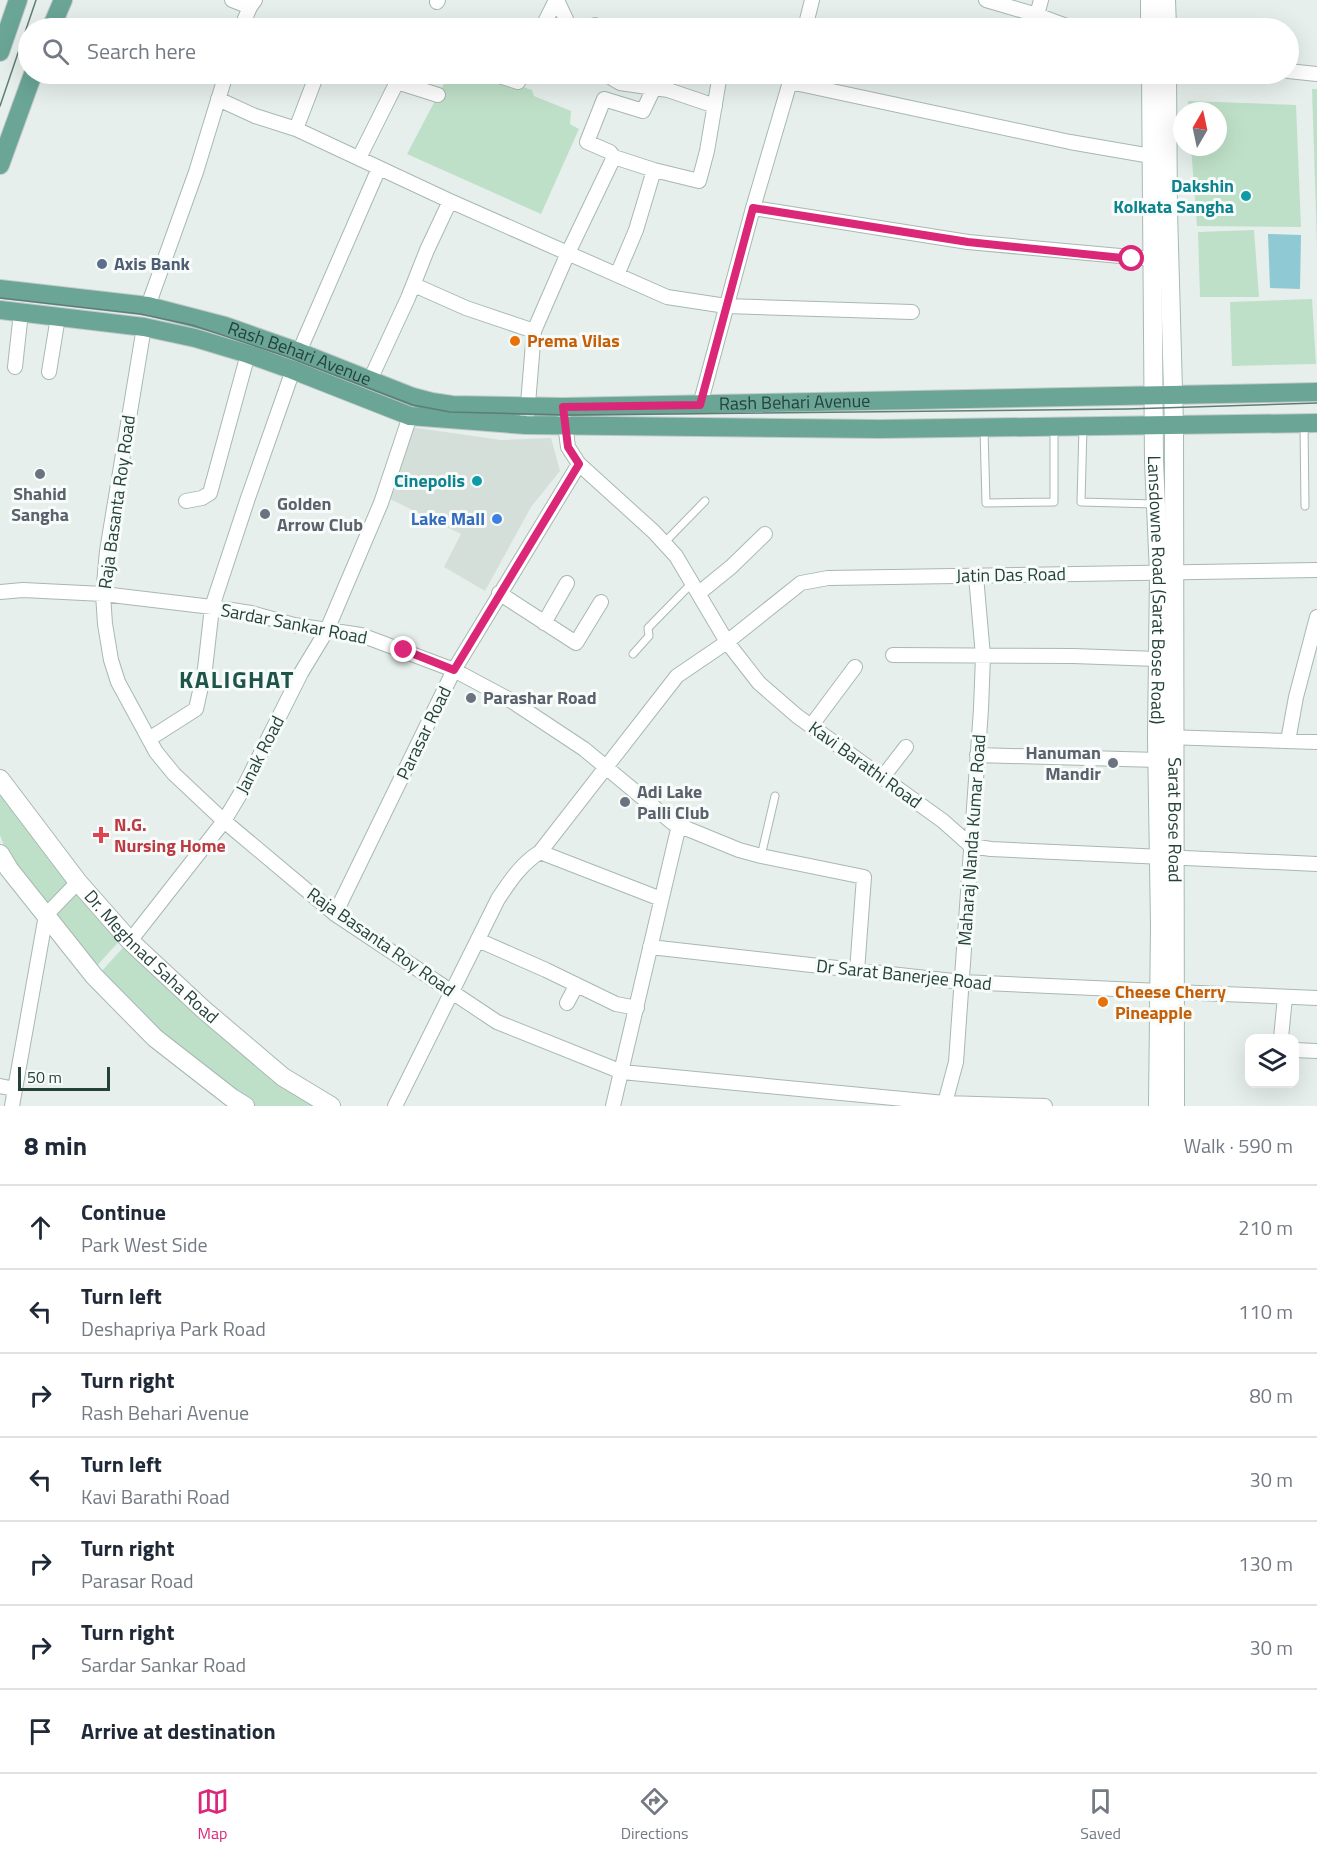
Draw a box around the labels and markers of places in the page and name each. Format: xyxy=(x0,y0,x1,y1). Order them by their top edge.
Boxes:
place label: Dakshin Kolkata Sangha xyxy=(1113,172,1234,220)
marker: Dakshin Kolkata Sangha xyxy=(1239,189,1253,203)
place label: Axis Bank xyxy=(114,250,191,277)
marker: Axis Bank xyxy=(95,257,109,271)
place label: Prema Vilas xyxy=(527,327,620,354)
marker: Prema Vilas xyxy=(508,334,522,348)
marker: Shahid Sangha xyxy=(33,467,47,481)
place label: Cinepolis xyxy=(394,467,465,494)
marker: Cinepolis xyxy=(470,474,484,488)
place label: Shahid Sangha xyxy=(11,480,69,528)
place label: Golden Arrow Club xyxy=(277,490,363,538)
place label: Lake Mall xyxy=(411,505,485,532)
marker: Golden Arrow Club xyxy=(258,507,272,521)
marker: Lake Mall xyxy=(490,512,504,526)
place label: Parashar Road xyxy=(483,684,597,711)
marker: Parashar Road xyxy=(464,691,478,705)
place label: Hanuman Mandir xyxy=(1025,739,1101,787)
marker: Hanuman Mandir xyxy=(1106,756,1120,770)
place label: Adi Lake Palli Club xyxy=(637,778,710,826)
marker: Adi Lake Palli Club xyxy=(618,795,632,809)
place label: N.G. Nursing Home xyxy=(114,811,226,859)
marker: N.G. Nursing Home xyxy=(92,826,110,844)
place label: Cheese Cherry Pineapple xyxy=(1115,978,1226,1026)
marker: Cheese Cherry Pineapple xyxy=(1096,995,1110,1009)

